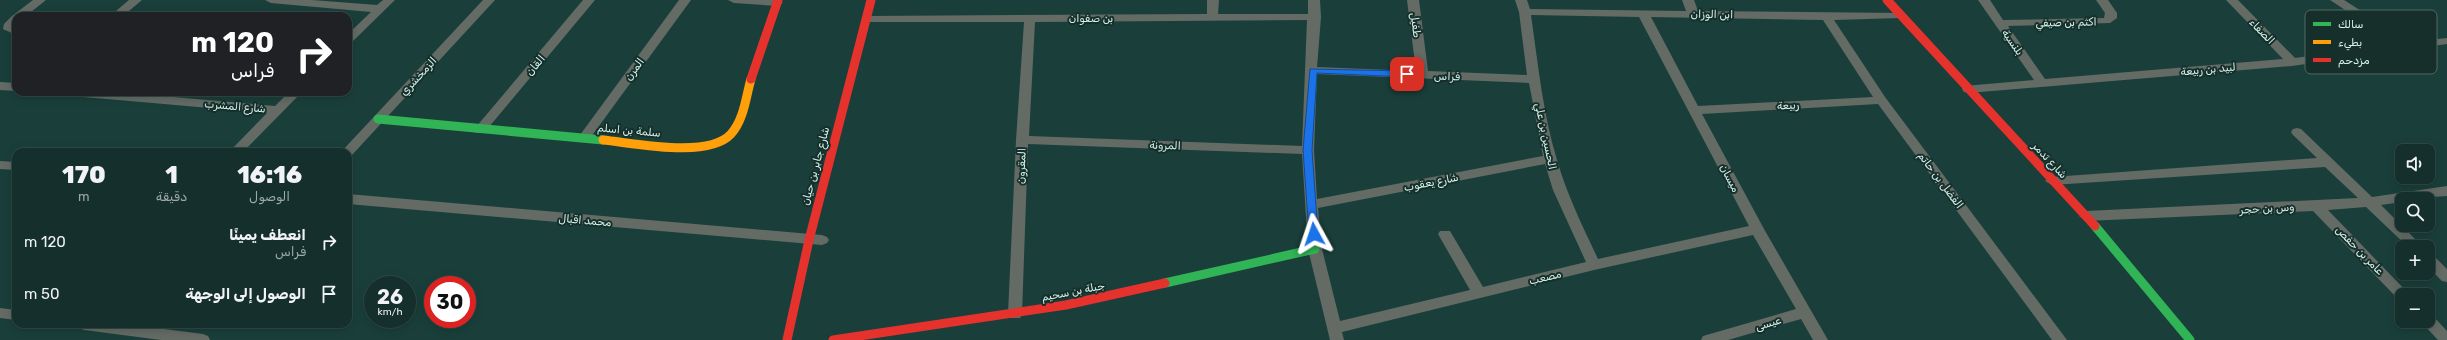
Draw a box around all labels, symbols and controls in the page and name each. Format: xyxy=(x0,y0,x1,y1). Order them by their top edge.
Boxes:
street label: ابن الوزان xyxy=(1691,8,1733,22)
legend xyxy=(2305,10,2437,74)
street label: بن صفوان xyxy=(1069,12,1113,26)
street label: طفيل xyxy=(1408,12,1424,39)
street label: اكثم بن صيفي xyxy=(2035,15,2097,32)
street label: الصفاء xyxy=(2246,16,2277,47)
text: سالك xyxy=(2338,18,2363,31)
text: 120 m xyxy=(191,26,274,59)
street label: بلنسية xyxy=(1999,27,2026,58)
icon: right xyxy=(288,28,340,80)
text: بطيء xyxy=(2338,36,2362,51)
street label: القان xyxy=(523,52,548,78)
street label: الزمخشري xyxy=(397,54,440,99)
text: مزدحم xyxy=(2338,54,2370,68)
street label: المرن xyxy=(622,55,647,83)
pin xyxy=(1390,57,1424,91)
text: فراس xyxy=(231,60,274,82)
street label: لبيد بن ربيعة xyxy=(2180,61,2236,78)
icon: arrive xyxy=(1396,63,1418,85)
street label: فراس xyxy=(1434,70,1460,83)
street label: شارع المشرب xyxy=(204,97,266,118)
street label: ربيعة xyxy=(1776,98,1800,113)
street label: الحسين بن علي xyxy=(1530,102,1559,171)
street label: سلمة بن اسلم xyxy=(597,121,661,141)
street label: شارع جابر بن حيان xyxy=(799,125,834,207)
street label: المرونة xyxy=(1149,138,1181,154)
street label: شارع تدمر xyxy=(2027,139,2070,183)
map controls xyxy=(2395,144,2435,328)
button: sound xyxy=(2395,144,2435,184)
street label: المقرون xyxy=(1014,148,1030,184)
street label: الفضل بن حاتم xyxy=(1914,150,1966,212)
text: 170 xyxy=(62,161,106,189)
text: 1 xyxy=(165,161,178,189)
text: 16:16 xyxy=(237,161,302,189)
street label: ميسان xyxy=(1717,162,1742,194)
street label: شارع يعقوب xyxy=(1403,171,1460,196)
text: m xyxy=(78,189,90,204)
text: دقيقة xyxy=(156,189,187,204)
text: الوصول xyxy=(249,189,290,204)
button: search xyxy=(2395,192,2435,232)
street label: وس بن حجر xyxy=(2238,201,2295,217)
street label: محمد اقبال xyxy=(558,212,612,229)
position arrow xyxy=(1293,213,1335,255)
street label: عامر بن حفص xyxy=(2333,223,2386,278)
text: انعطف يمينًا xyxy=(229,226,306,244)
icon: right xyxy=(318,231,340,253)
text: 120 m xyxy=(24,233,66,251)
button: + xyxy=(2395,240,2435,280)
text: فراس xyxy=(275,244,306,259)
street label: مصعب xyxy=(1528,267,1563,288)
speed limit sign: 30 xyxy=(424,276,476,328)
street label: جبلة بن سحيم xyxy=(1040,279,1106,305)
icon: arrive xyxy=(318,283,340,305)
text: 50 m xyxy=(24,285,59,303)
text: الوصول إلى الوجهة xyxy=(185,285,306,303)
text: 26 xyxy=(377,285,403,309)
button: − xyxy=(2395,288,2435,328)
text: km/h xyxy=(378,306,402,318)
street label: عيسى xyxy=(1754,314,1783,333)

